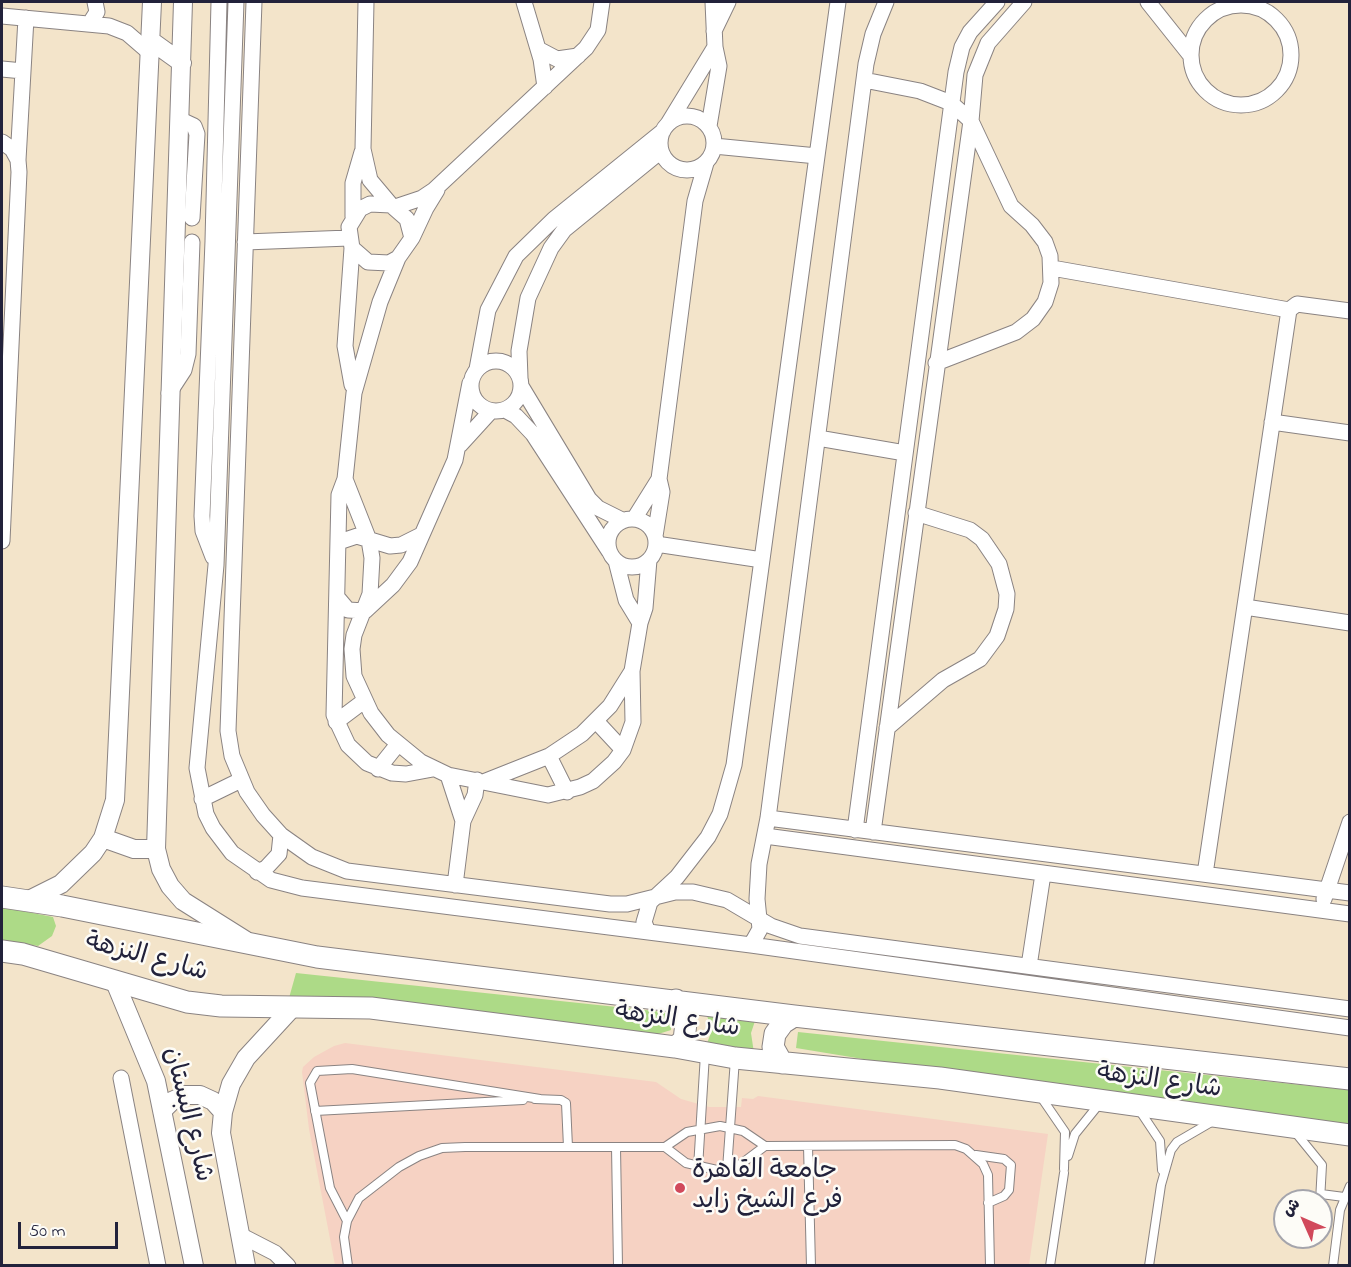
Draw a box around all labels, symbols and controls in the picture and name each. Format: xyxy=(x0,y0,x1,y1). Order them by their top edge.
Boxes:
street label: شارع النزهة xyxy=(81,928,211,990)
street label: شارع النزهة xyxy=(613,998,741,1046)
street label: شارع البستان xyxy=(154,1044,218,1186)
street label: شارع النزهة xyxy=(1095,1059,1223,1107)
place label: جامعة القاهرة فرع الشيخ زايد xyxy=(692,1157,843,1218)
marker: جامعة القاهرة فرع الشيخ زايد xyxy=(673,1181,687,1195)
north arrow xyxy=(1273,1189,1333,1249)
text: ش xyxy=(1277,1193,1306,1222)
scale bar xyxy=(21,1210,122,1248)
text: 50 m xyxy=(29,1219,66,1245)

